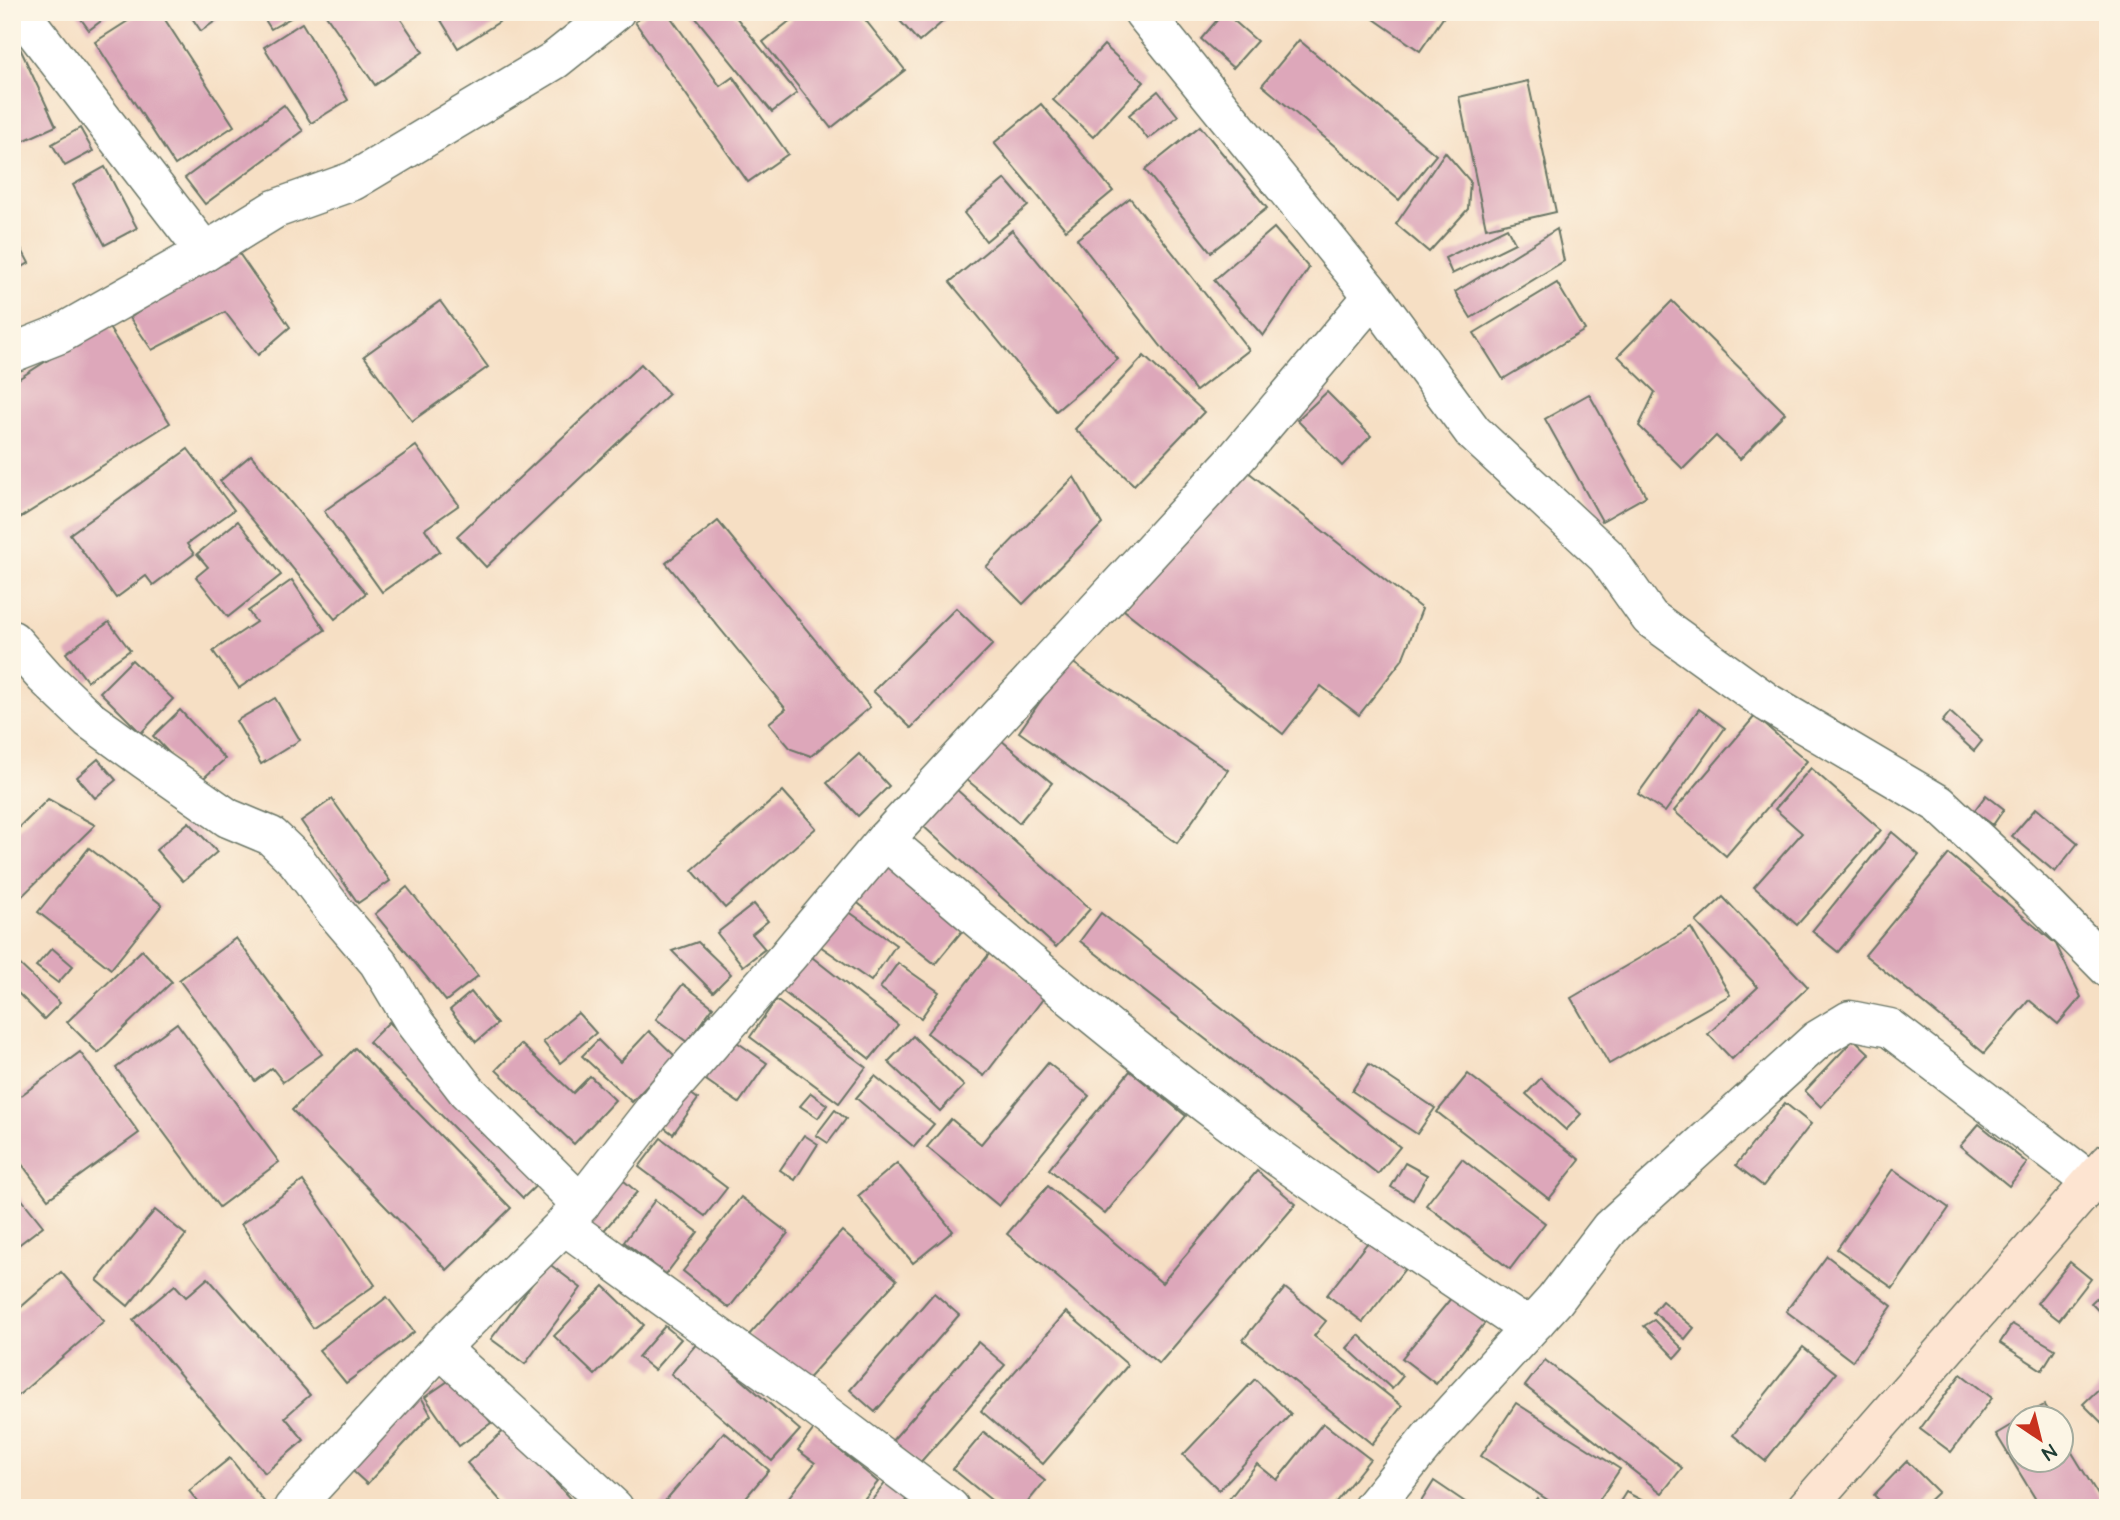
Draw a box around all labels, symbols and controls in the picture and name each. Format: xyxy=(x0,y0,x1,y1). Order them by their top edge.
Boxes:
north arrow xyxy=(2004,1404,2074,1474)
text: N xyxy=(2036,1437,2062,1466)

